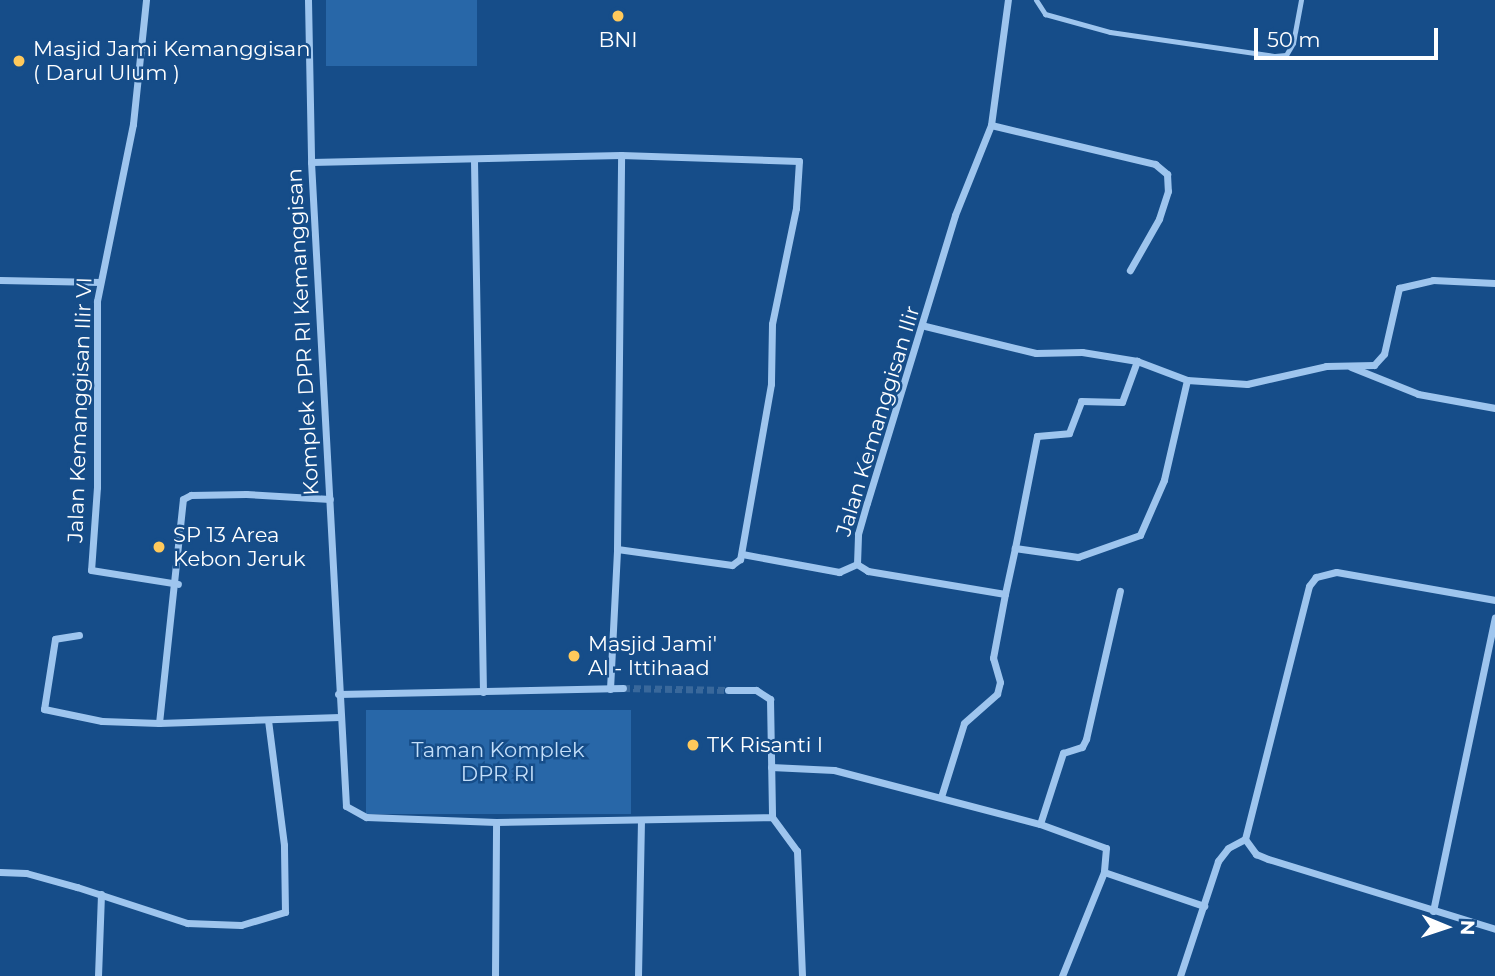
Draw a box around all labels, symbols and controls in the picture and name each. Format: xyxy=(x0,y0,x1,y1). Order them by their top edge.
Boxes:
marker: BNI xyxy=(610,8,626,24)
scale bar xyxy=(1257,14,1441,58)
place label: BNI xyxy=(598,27,638,53)
text: 50 m xyxy=(1267,27,1321,52)
place label: Masjid Jami Kemanggisan ( Darul Ulum ) xyxy=(33,36,310,86)
marker: Masjid Jami Kemanggisan ( Darul Ulum ) xyxy=(11,53,27,69)
street label: Komplek DPR RI Kemanggisan xyxy=(282,168,324,496)
street label: Jalan Kemanggisan Ilir VI xyxy=(63,277,97,543)
street label: Jalan Kemanggisan Ilir xyxy=(831,303,925,539)
place label: SP 13 Area Kebon Jeruk xyxy=(173,522,306,572)
marker: SP 13 Area Kebon Jeruk xyxy=(151,539,167,555)
place label: Masjid Jami' Al - Ittihaad xyxy=(588,631,717,681)
marker: Masjid Jami' Al - Ittihaad xyxy=(566,648,582,664)
place label: TK Risanti I xyxy=(707,732,823,758)
park label: Taman Komplek DPR RI xyxy=(411,737,585,787)
marker: TK Risanti I xyxy=(685,737,701,753)
north arrow xyxy=(1411,892,1481,962)
text: N xyxy=(1456,920,1479,936)

